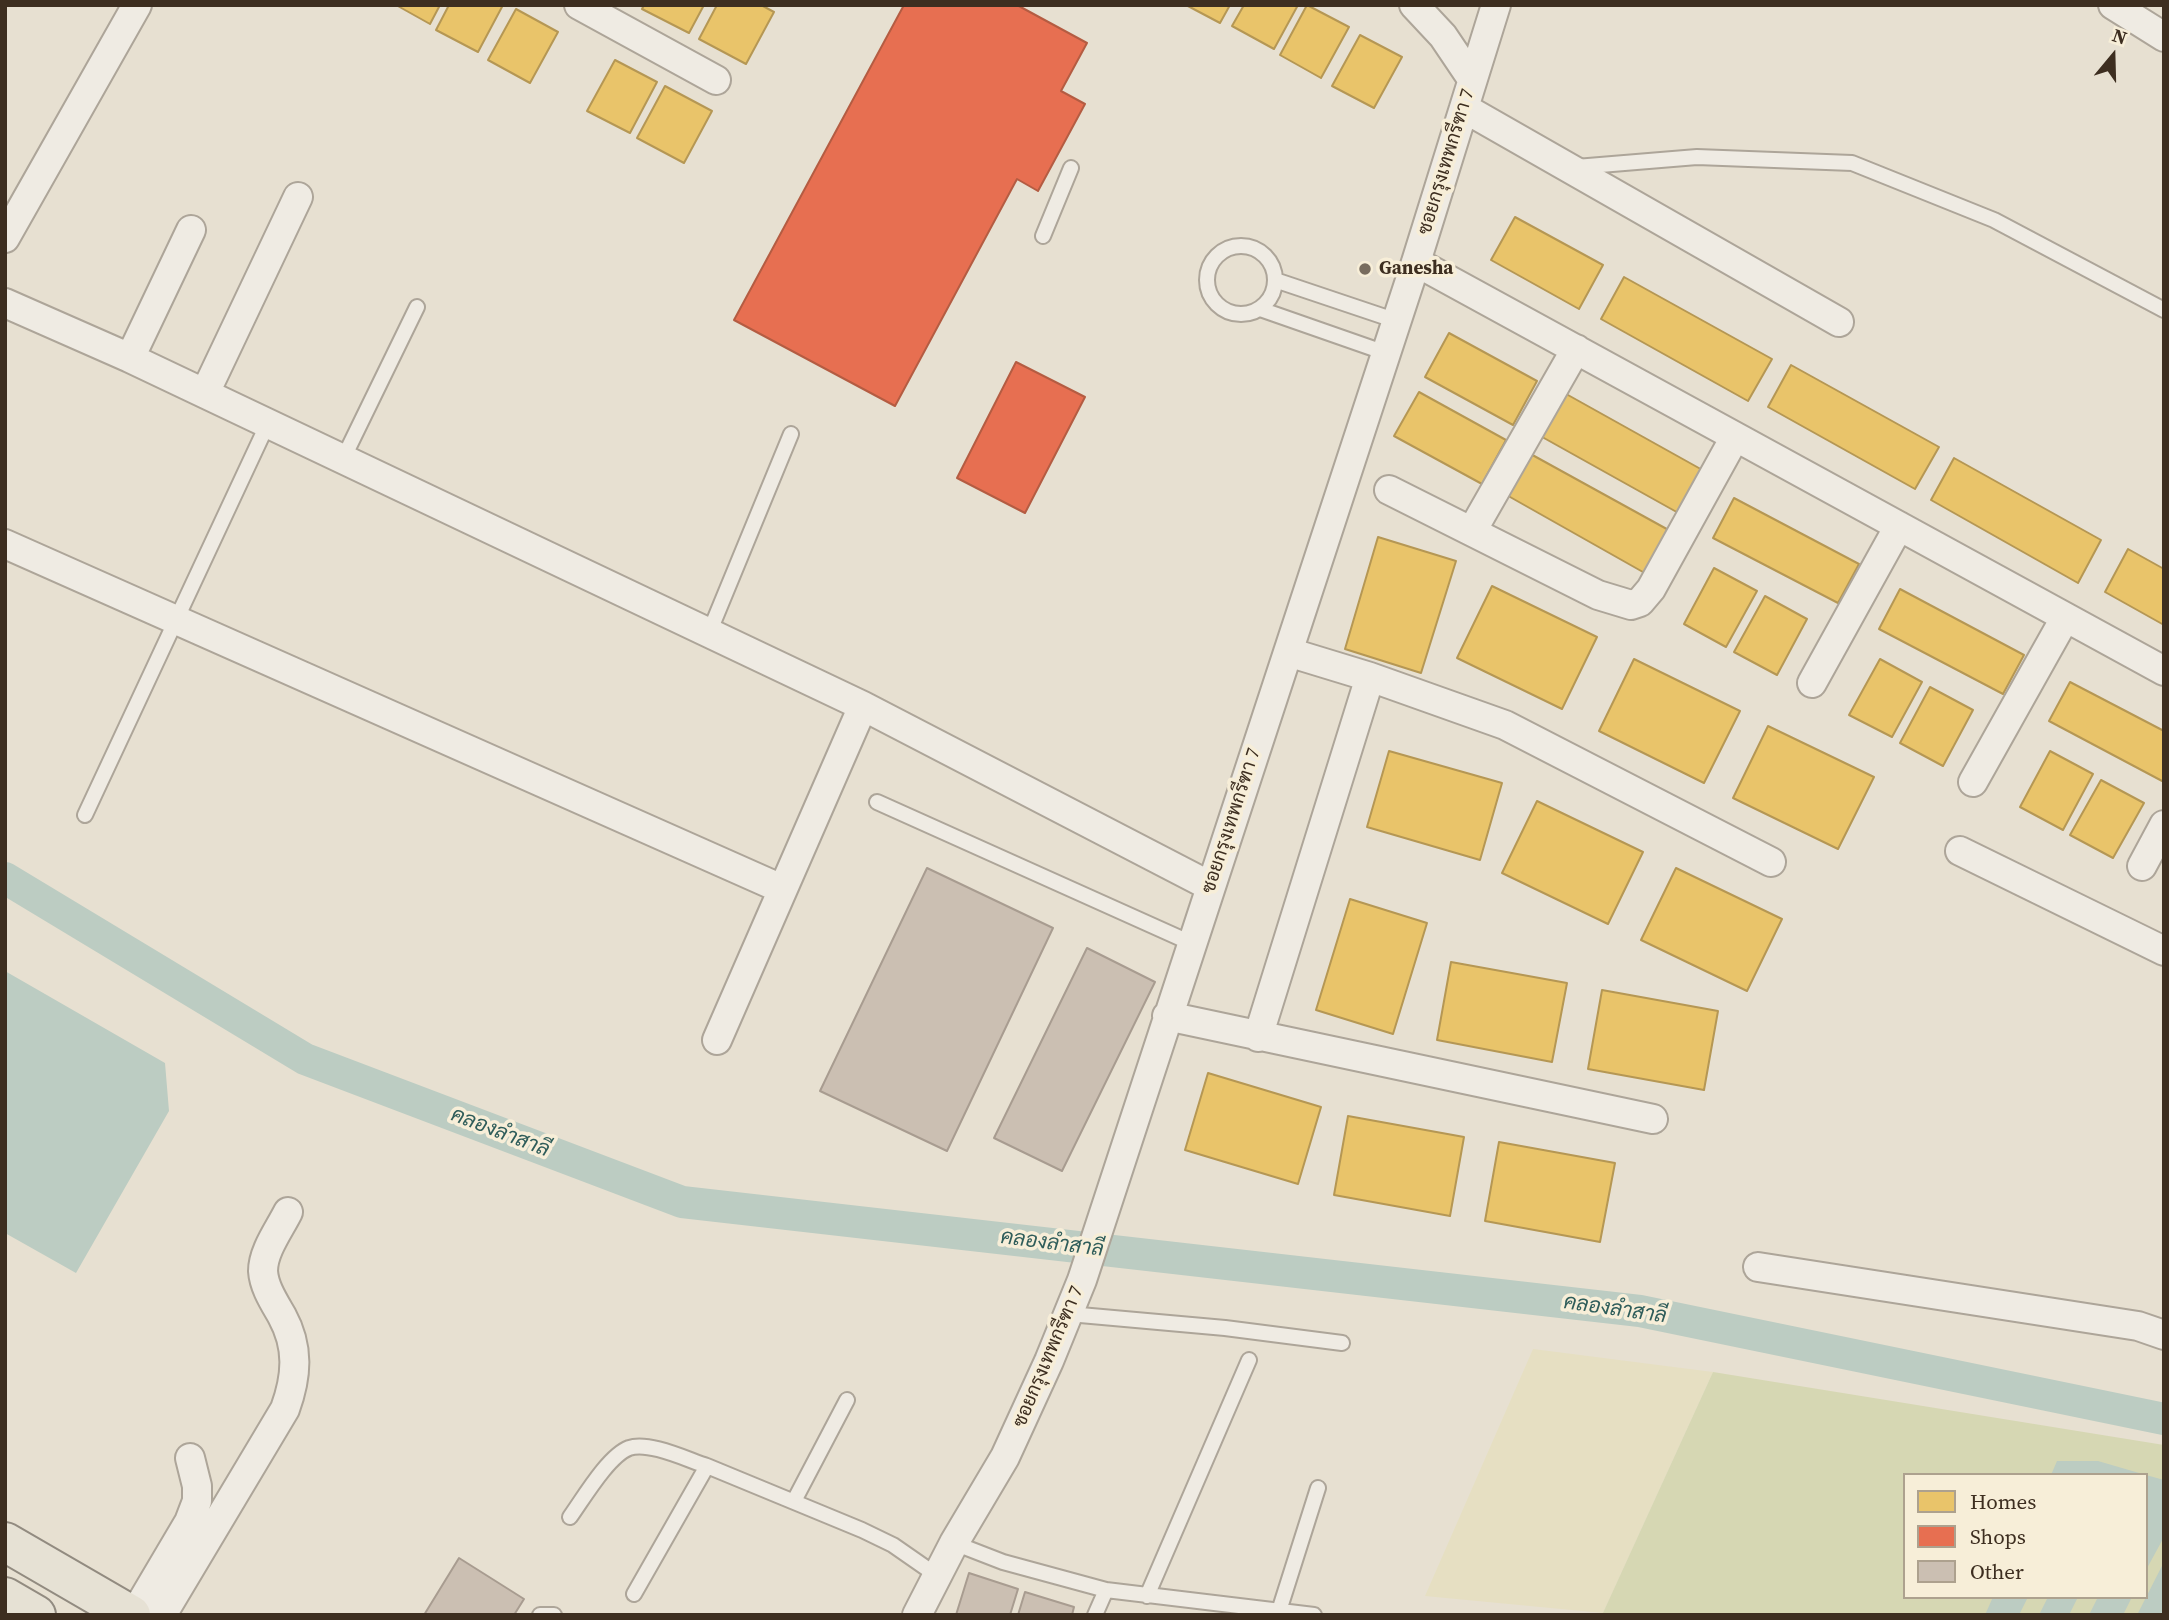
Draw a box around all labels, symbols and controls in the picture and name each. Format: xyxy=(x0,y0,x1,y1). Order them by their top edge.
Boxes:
north arrow xyxy=(2078,21,2148,91)
text: N xyxy=(2109,22,2131,51)
street label: ซอยกรุงเทพกรีฑา 7 xyxy=(1414,86,1480,238)
place label: Ganesha xyxy=(1379,258,1453,280)
marker: Ganesha xyxy=(1357,261,1373,277)
street label: ซอยกรุงเทพกรีฑา 7 xyxy=(1198,746,1266,896)
water label: คลองลำสาลี xyxy=(447,1103,553,1163)
water label: คลองลำสาลี xyxy=(999,1225,1105,1263)
street label: ซอยกรุงเทพกรีฑา 7 xyxy=(1009,1283,1089,1431)
water label: คลองลำสาลี xyxy=(1562,1290,1668,1330)
legend xyxy=(1903,1473,2148,1599)
text: Homes xyxy=(1970,1487,2036,1516)
text: Shops xyxy=(1970,1522,2026,1551)
text: Other xyxy=(1970,1557,2024,1586)

